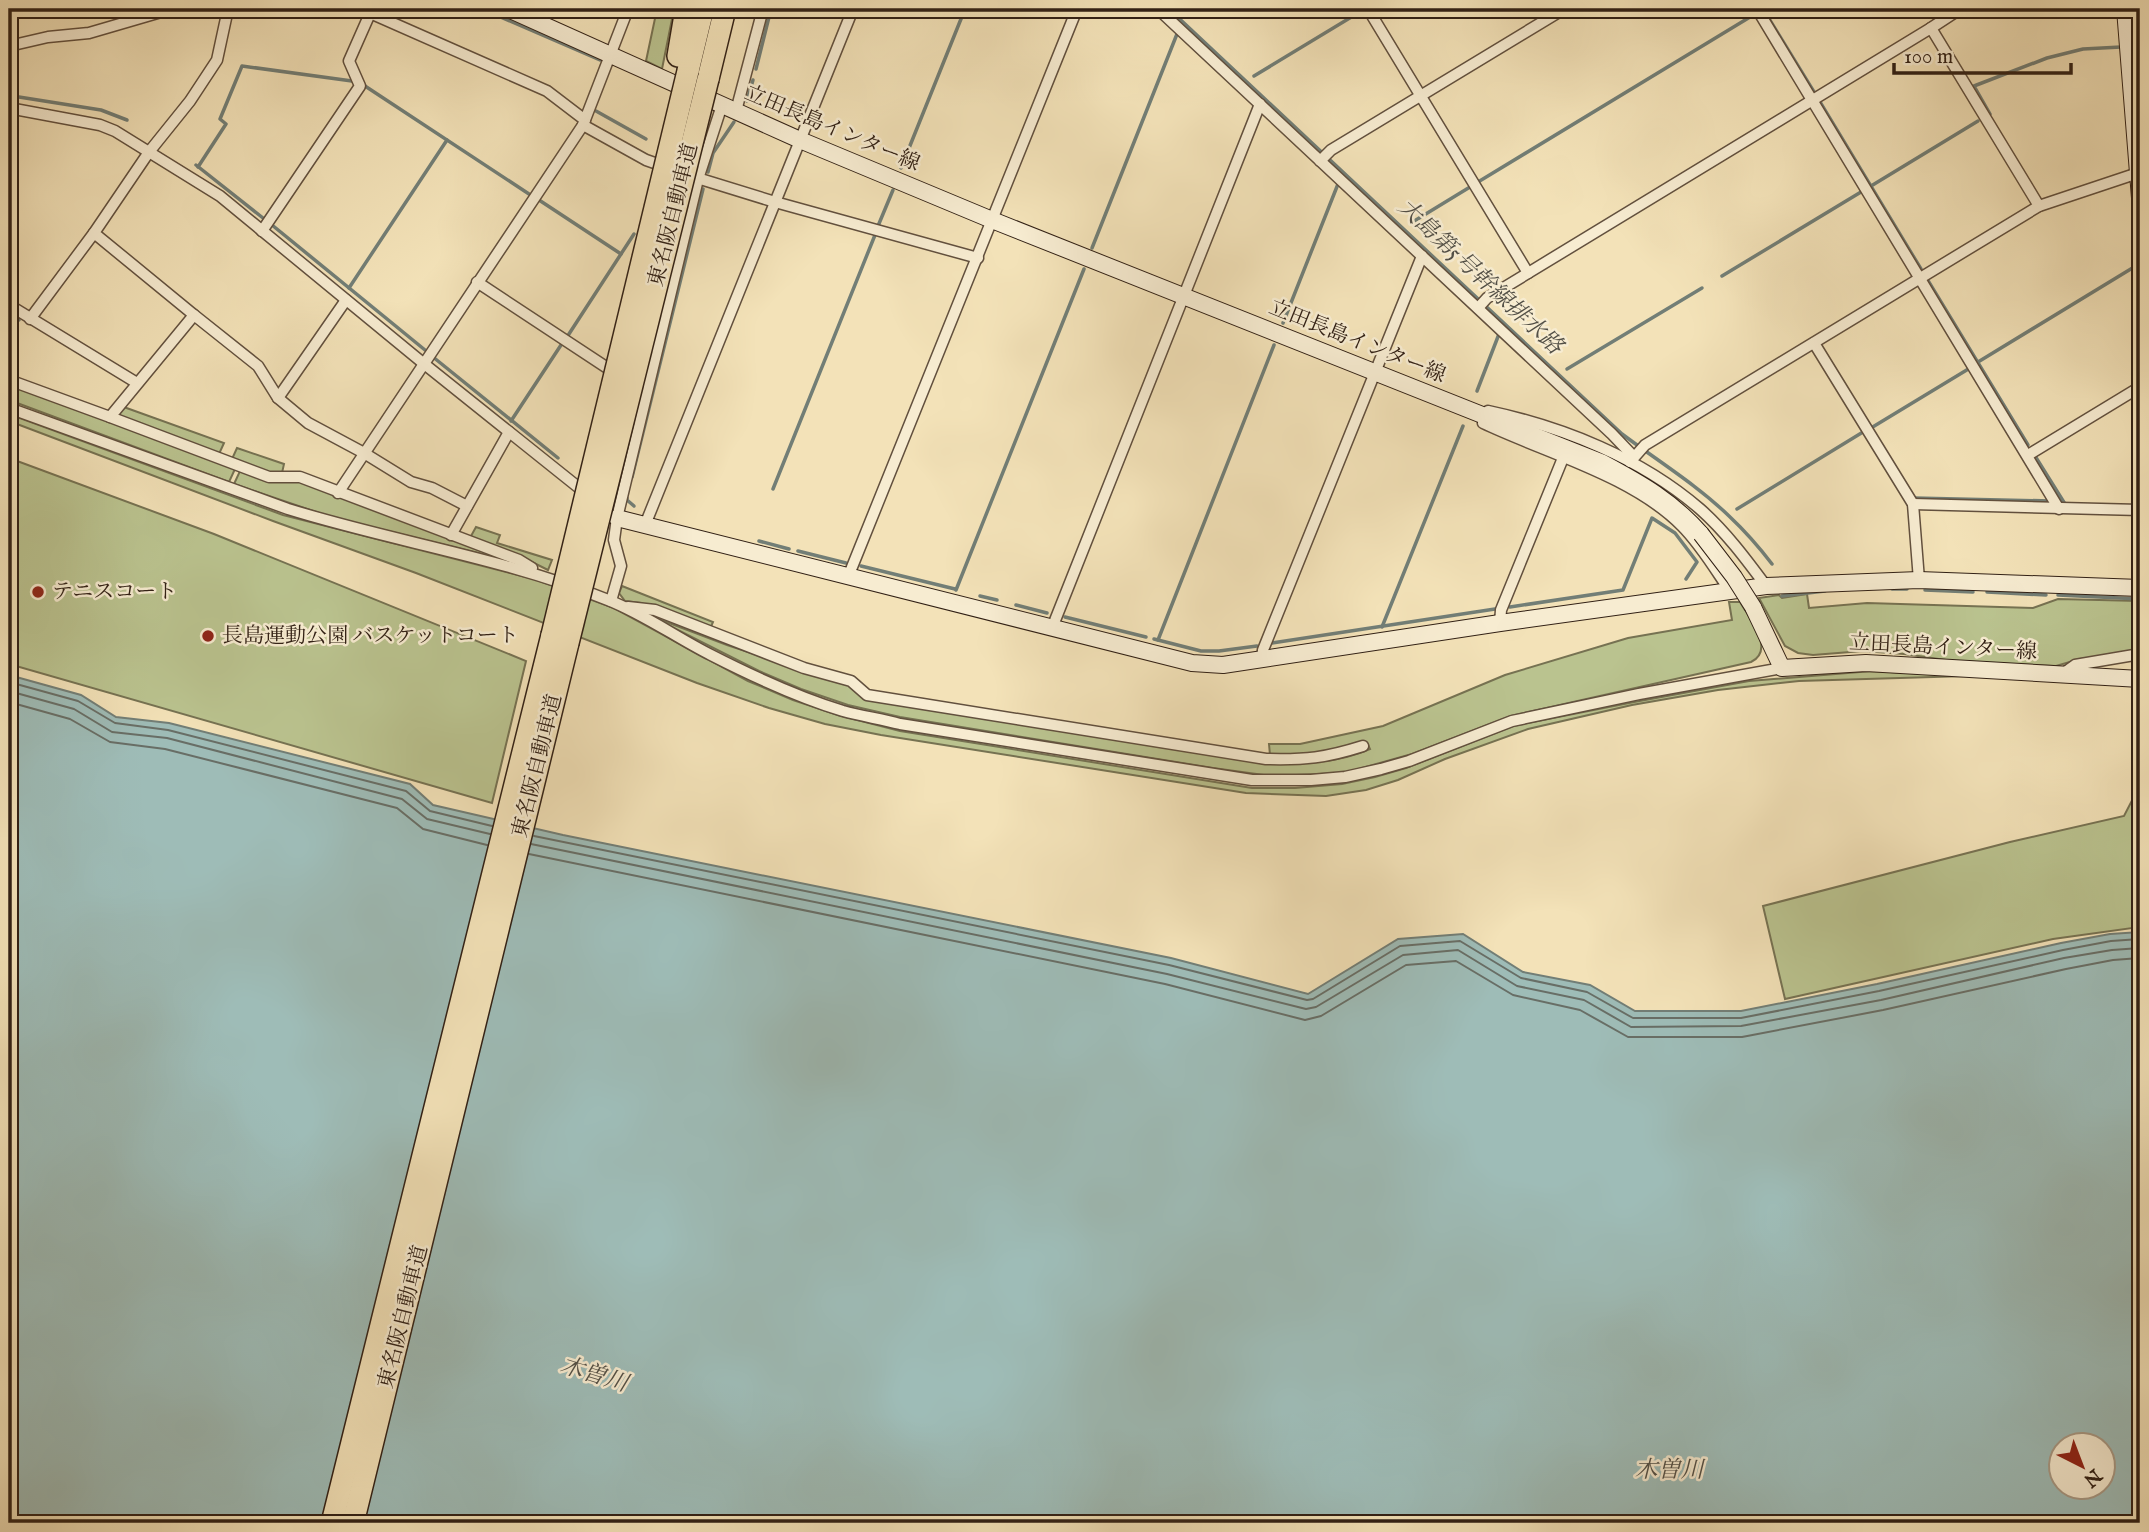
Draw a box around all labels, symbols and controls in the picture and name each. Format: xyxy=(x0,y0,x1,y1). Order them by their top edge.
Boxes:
scale bar xyxy=(1894,32,2070,76)
text: 100 m xyxy=(1904,44,1953,71)
street label: 立田長島インター線 xyxy=(740,80,924,178)
street label: 東名阪自動車道 xyxy=(643,140,705,290)
water label: 大島第5号幹線排水路 xyxy=(1391,193,1570,362)
street label: 立田長島インター線 xyxy=(1265,294,1449,390)
place label: テニスコート xyxy=(52,579,177,606)
marker: テニスコート xyxy=(30,584,46,600)
place label: 長島運動公園 バスケットコート xyxy=(222,623,519,650)
marker: 長島運動公園 バスケットコート xyxy=(200,628,216,644)
street label: 立田長島インター線 xyxy=(1848,630,2038,666)
street label: 東名阪自動車道 xyxy=(507,691,569,841)
street label: 東名阪自動車道 xyxy=(373,1242,435,1392)
water label: 木曽川 xyxy=(557,1351,634,1400)
north arrow xyxy=(2048,1430,2118,1500)
water label: 木曽川 xyxy=(1635,1456,1707,1485)
text: N xyxy=(2077,1462,2107,1492)

